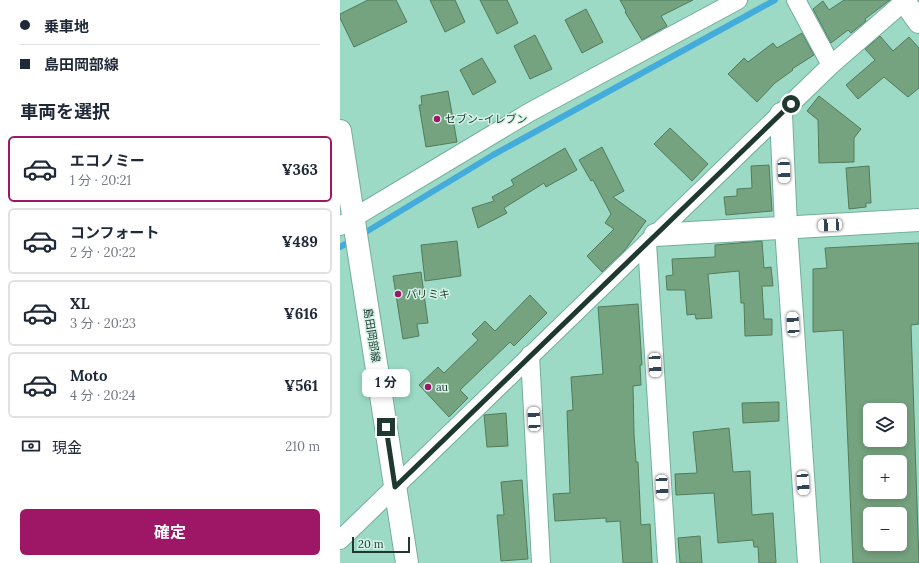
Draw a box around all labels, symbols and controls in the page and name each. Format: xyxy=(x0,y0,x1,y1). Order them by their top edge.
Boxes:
text: 乗車地 xyxy=(44,17,89,36)
text: 島田岡部線 xyxy=(44,55,119,74)
route start xyxy=(782,95,800,113)
text: 車両を選択 xyxy=(20,100,110,123)
place label: セブン-イレブン xyxy=(445,112,527,126)
marker: セブン-イレブン xyxy=(432,114,442,124)
icon: car xyxy=(22,151,58,187)
text: エコノミー xyxy=(70,151,145,170)
car xyxy=(778,159,790,183)
text: ¥363 xyxy=(282,160,318,179)
text: 1 分 · 20:21 xyxy=(70,172,131,189)
car xyxy=(818,218,842,232)
icon: car xyxy=(22,223,58,259)
text: コンフォート xyxy=(70,223,160,242)
text: ¥489 xyxy=(282,232,318,251)
text: 2 分 · 20:22 xyxy=(70,244,136,261)
place label: パリミキ xyxy=(406,287,450,301)
marker: パリミキ xyxy=(393,289,403,299)
text: XL xyxy=(70,294,90,313)
icon: car xyxy=(22,295,58,331)
text: ¥616 xyxy=(284,304,318,323)
street label: 島田岡部線 xyxy=(361,307,383,363)
car xyxy=(786,312,800,336)
text: 3 分 · 20:23 xyxy=(70,315,136,332)
car xyxy=(648,353,662,377)
text: Moto xyxy=(70,366,107,385)
icon: car xyxy=(22,367,58,403)
callout: 1 分 xyxy=(362,369,410,397)
text: 1 分 xyxy=(375,374,397,391)
text: ¥561 xyxy=(284,376,318,395)
place label: au xyxy=(436,380,449,394)
marker: au xyxy=(423,382,433,392)
text: 4 分 · 20:24 xyxy=(70,387,136,404)
map controls xyxy=(863,403,907,551)
button: layers xyxy=(863,403,907,447)
car xyxy=(527,407,541,431)
route end xyxy=(377,418,395,436)
icon: cash xyxy=(20,435,42,457)
text: 現金 xyxy=(52,438,82,457)
text: 210 m xyxy=(285,438,320,455)
button: + xyxy=(863,455,907,499)
car xyxy=(796,471,810,495)
car xyxy=(655,475,669,499)
button: − xyxy=(863,507,907,551)
button: 確定 xyxy=(20,509,320,555)
scale bar xyxy=(352,535,410,554)
text: 20 m xyxy=(358,537,383,551)

